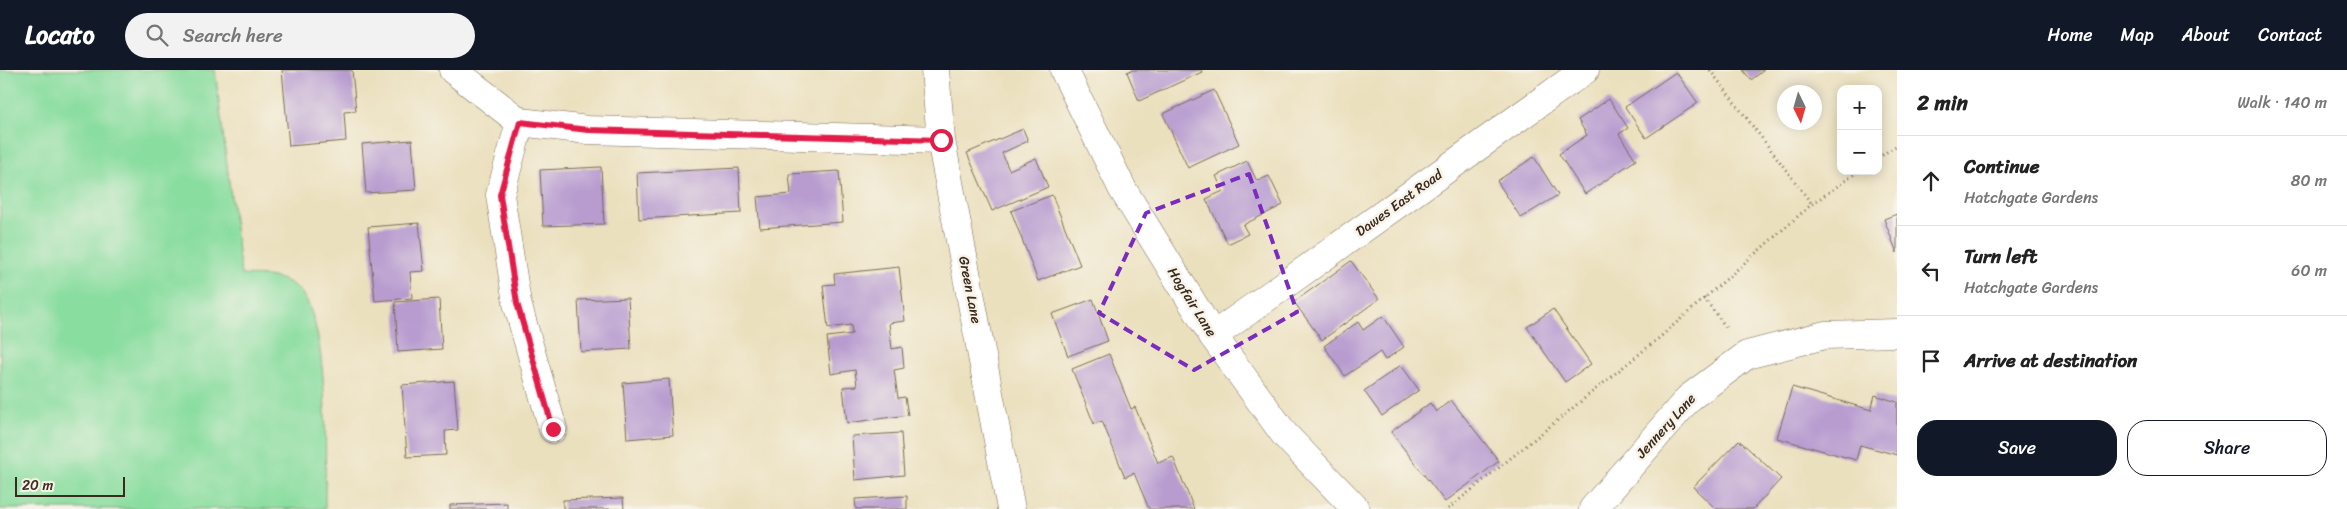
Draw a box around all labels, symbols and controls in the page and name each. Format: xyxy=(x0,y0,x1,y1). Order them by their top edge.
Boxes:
search box xyxy=(125,13,475,58)
text: Locato xyxy=(25,14,95,56)
text: Search here xyxy=(183,19,283,52)
text: Home xyxy=(2048,19,2093,51)
text: Map xyxy=(2121,19,2154,51)
text: About xyxy=(2182,19,2230,51)
text: Contact xyxy=(2258,19,2322,51)
icon: search xyxy=(143,21,171,49)
text: 2 min xyxy=(1917,84,1968,122)
north arrow xyxy=(1777,85,1822,130)
map controls xyxy=(1837,85,1882,175)
button: + xyxy=(1837,85,1882,130)
text: Walk · 140 m xyxy=(2238,88,2327,117)
route start xyxy=(930,129,953,152)
button: − xyxy=(1837,130,1882,175)
text: Continue xyxy=(1964,150,2040,183)
street label: Dawes East Road xyxy=(1350,162,1449,243)
text: 80 m xyxy=(2291,166,2327,195)
icon: ahead xyxy=(1917,167,1945,195)
text: Hatchgate Gardens xyxy=(1964,183,2098,212)
text: Turn left xyxy=(1964,240,2037,273)
street label: Green Lane xyxy=(951,254,989,326)
text: 60 m xyxy=(2291,256,2327,285)
icon: left xyxy=(1917,257,1945,285)
street label: Hogfair Lane xyxy=(1161,262,1223,342)
text: Hatchgate Gardens xyxy=(1964,273,2098,302)
text: Arrive at destination xyxy=(1964,344,2137,377)
icon: arrive xyxy=(1917,347,1945,375)
street label: Jennery Lane xyxy=(1629,388,1702,465)
route end xyxy=(542,418,565,441)
button: Save xyxy=(1917,420,2117,476)
button: Share xyxy=(2127,420,2327,476)
text: 20 m xyxy=(22,473,53,498)
scale bar xyxy=(15,474,125,497)

